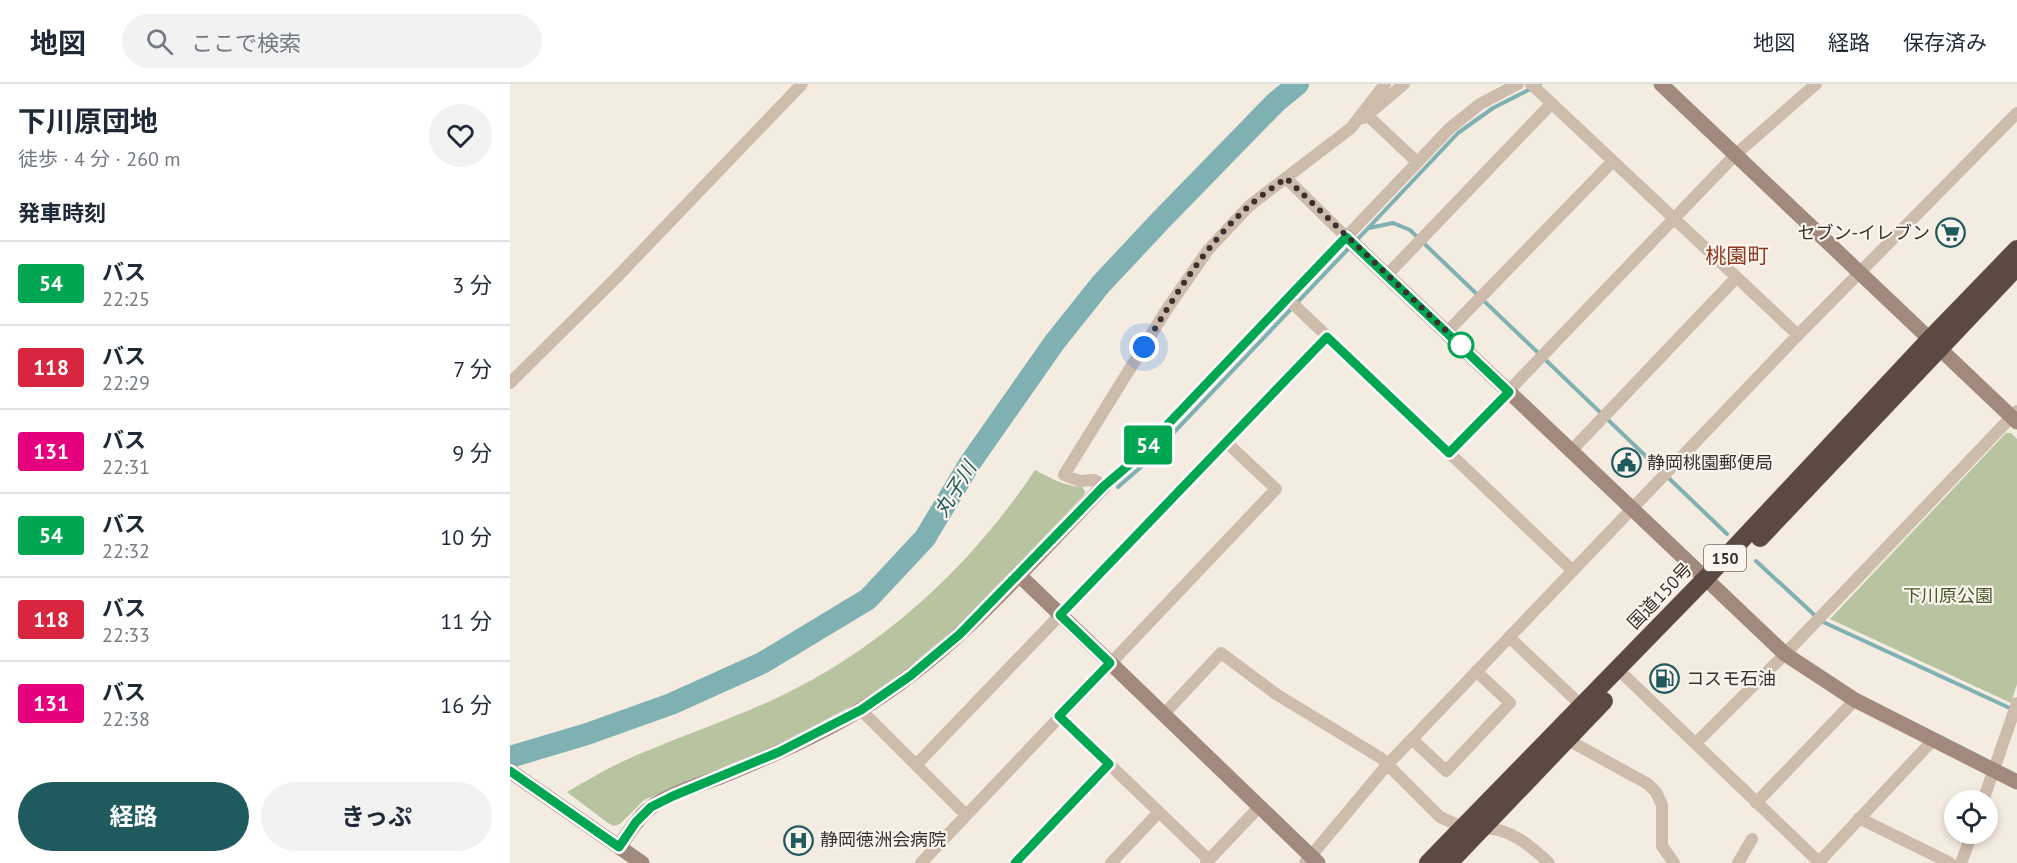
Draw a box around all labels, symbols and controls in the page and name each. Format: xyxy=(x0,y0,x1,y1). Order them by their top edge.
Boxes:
search box xyxy=(122,14,542,68)
text: 地図 xyxy=(30,24,86,61)
icon: search xyxy=(143,25,176,58)
text: ここで検索 xyxy=(191,29,301,57)
text: 地図 xyxy=(1753,29,1795,56)
text: 経路 xyxy=(1828,29,1870,56)
text: 保存済み xyxy=(1903,29,1987,56)
text: 下川原団地 xyxy=(18,102,158,139)
button: heart xyxy=(429,104,492,167)
text: 徒歩 · 4 分 · 260 m xyxy=(18,146,181,172)
text: 発車時刻 xyxy=(18,199,106,227)
supermarket icon: セブン-イレブン xyxy=(1935,217,1967,249)
place label: セブン-イレブン xyxy=(1798,221,1930,244)
district label: 桃園町 xyxy=(1706,242,1769,269)
text: バス xyxy=(102,258,146,286)
text: 54 xyxy=(39,270,63,297)
text: 3 分 xyxy=(452,271,492,299)
text: 22:25 xyxy=(102,286,150,312)
your location xyxy=(1129,332,1159,362)
unlabelled marker xyxy=(1448,332,1474,358)
text: バス xyxy=(102,342,146,370)
text: 118 xyxy=(33,354,69,381)
text: 7 分 xyxy=(453,355,492,383)
text: 22:29 xyxy=(102,370,150,396)
text: バス xyxy=(102,426,146,454)
line badge: 54 xyxy=(1121,426,1175,464)
text: 54 xyxy=(1136,432,1160,459)
text: 131 xyxy=(33,438,69,465)
text: 9 分 xyxy=(452,439,492,467)
public building icon: 静岡桃園郵便局 xyxy=(1610,447,1642,479)
place label: 静岡桃園郵便局 xyxy=(1647,451,1773,474)
text: 22:31 xyxy=(102,454,150,480)
water label: 丸子川 xyxy=(928,455,983,521)
text: バス xyxy=(102,510,146,538)
text: 54 xyxy=(39,522,63,549)
text: 10 分 xyxy=(440,523,492,551)
text: 22:32 xyxy=(102,538,150,564)
road number: 150 xyxy=(1704,545,1746,571)
street label: 国道150号 xyxy=(1622,558,1697,634)
park label: 下川原公園 xyxy=(1903,584,1993,607)
text: バス xyxy=(102,594,146,622)
text: 118 xyxy=(33,606,69,633)
text: 11 分 xyxy=(440,607,492,635)
text: 22:33 xyxy=(102,622,150,648)
fuel station icon: コスモ石油 xyxy=(1649,663,1681,695)
place label: コスモ石油 xyxy=(1686,667,1776,690)
text: バス xyxy=(102,678,146,706)
text: 131 xyxy=(33,690,69,717)
text: 16 分 xyxy=(440,691,492,719)
text: 22:38 xyxy=(102,706,150,732)
button: 経路 xyxy=(18,782,249,851)
button: きっぷ xyxy=(261,782,492,851)
map controls xyxy=(1944,790,1998,844)
button: locate xyxy=(1944,790,1998,844)
hospital icon: 静岡徳洲会病院 xyxy=(783,824,815,856)
place label: 静岡徳洲会病院 xyxy=(820,828,946,851)

